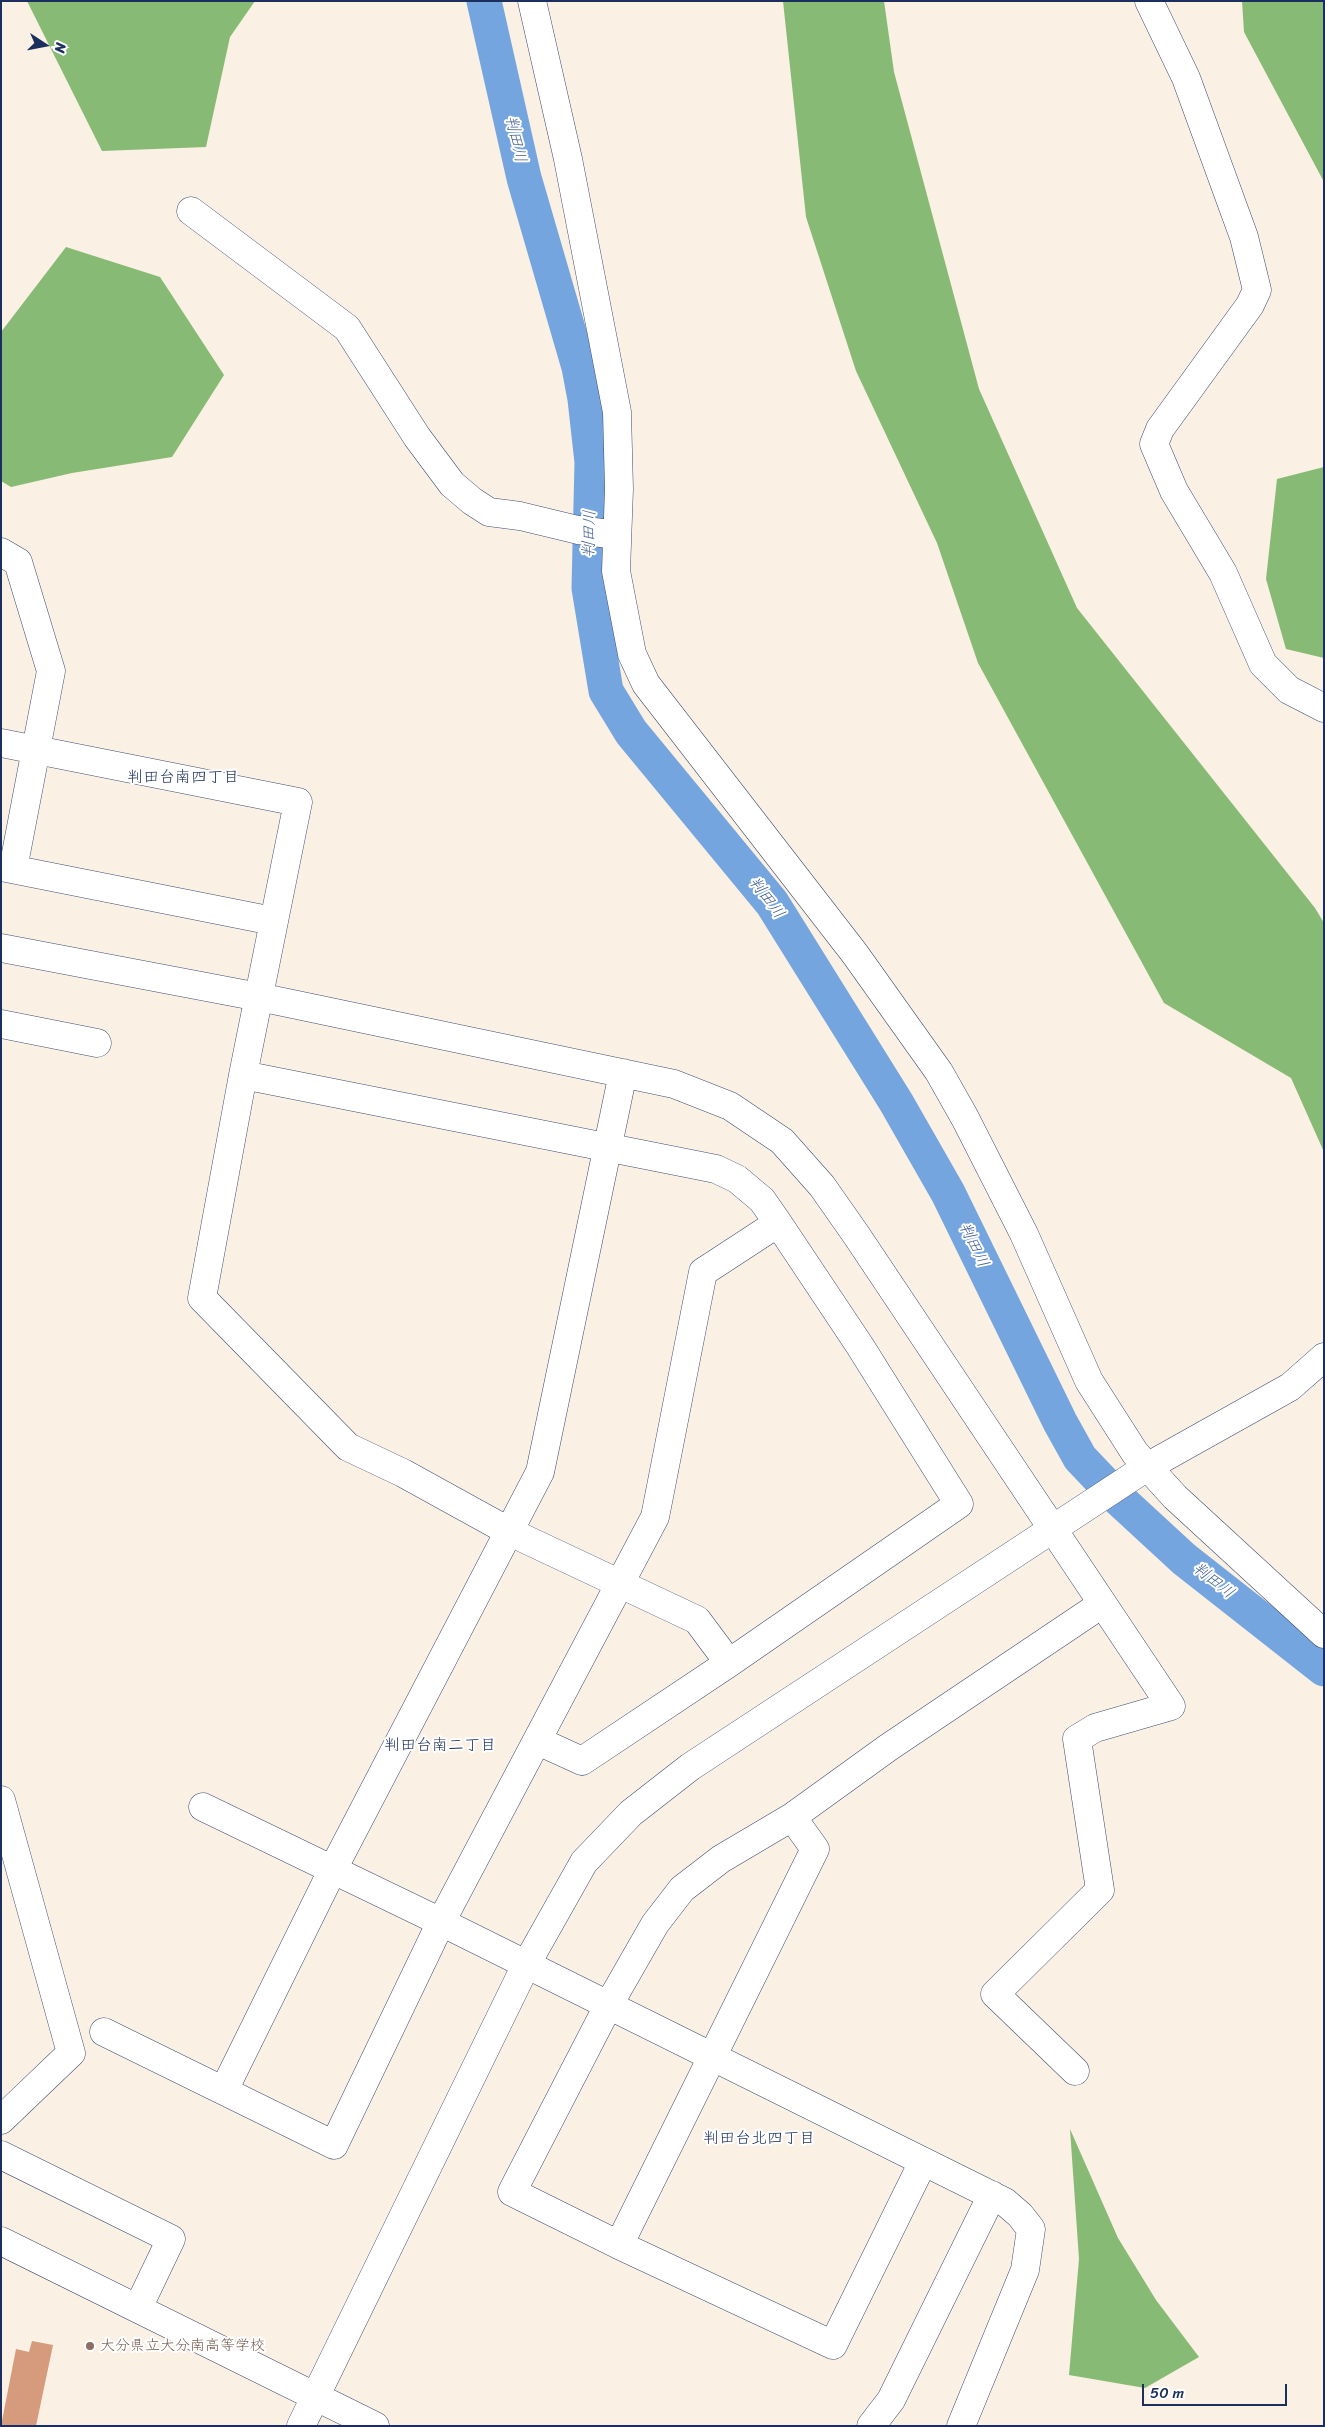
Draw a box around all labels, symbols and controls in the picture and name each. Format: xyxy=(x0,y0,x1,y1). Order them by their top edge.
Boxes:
north arrow xyxy=(20,20,70,70)
text: N xyxy=(47,41,73,55)
water label: 判田川 xyxy=(500,113,530,165)
water label: 判田川 xyxy=(580,510,600,558)
district label: 判田台南四丁目 xyxy=(127,768,239,788)
water label: 判田川 xyxy=(744,873,788,923)
water label: 判田川 xyxy=(954,1219,992,1271)
water label: 判田川 xyxy=(1188,1559,1238,1603)
district label: 判田台南二丁目 xyxy=(384,1736,496,1756)
district label: 判田台北四丁目 xyxy=(703,2129,815,2149)
place label: 大分県立大分南高等学校 xyxy=(100,2337,265,2355)
marker: 大分県立大分南高等学校 xyxy=(84,2340,96,2352)
scale bar xyxy=(1145,2374,1290,2406)
text: 50 m xyxy=(1150,2380,1184,2406)

